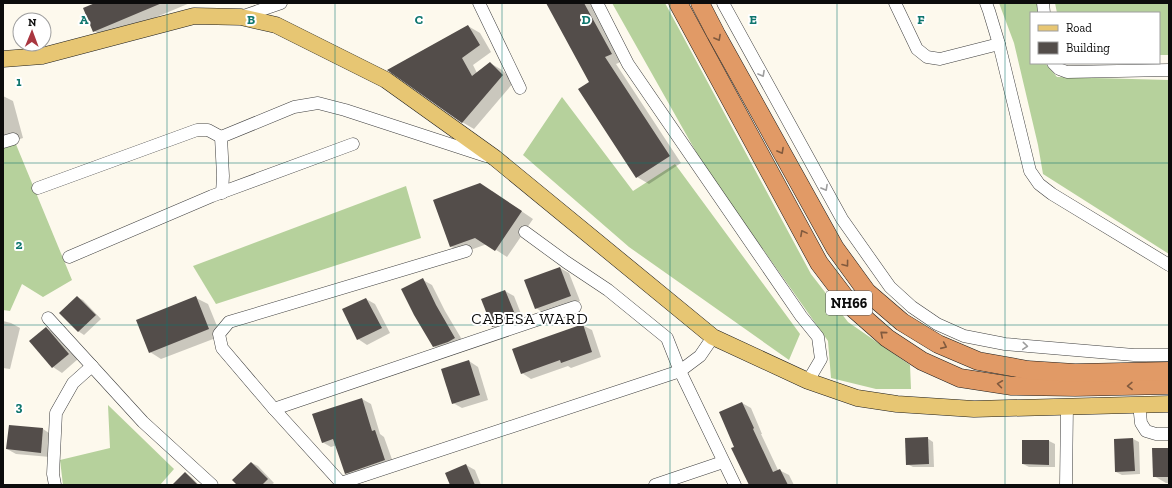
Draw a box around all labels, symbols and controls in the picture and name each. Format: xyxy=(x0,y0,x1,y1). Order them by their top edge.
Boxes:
north arrow xyxy=(12,12,52,52)
text: A xyxy=(80,12,89,27)
text: B xyxy=(247,12,255,27)
text: C xyxy=(415,12,423,27)
text: D xyxy=(581,12,591,27)
text: E xyxy=(749,12,757,27)
text: F xyxy=(917,12,925,27)
legend xyxy=(1030,12,1160,64)
text: N xyxy=(28,16,37,29)
text: Road xyxy=(1066,21,1092,35)
one-way arrow xyxy=(714,33,721,41)
text: Building xyxy=(1066,41,1110,55)
one-way arrow xyxy=(757,70,765,77)
text: 1 xyxy=(16,74,22,89)
one-way arrow xyxy=(777,147,784,155)
one-way arrow xyxy=(820,184,827,191)
one-way arrow xyxy=(800,230,807,237)
text: 2 xyxy=(16,237,23,252)
one-way arrow xyxy=(842,259,849,266)
road number: NH66 xyxy=(826,291,872,315)
district label: CABESA WARD xyxy=(471,309,589,328)
one-way arrow xyxy=(880,331,887,338)
one-way arrow xyxy=(1022,341,1028,350)
one-way arrow xyxy=(941,342,948,350)
one-way arrow xyxy=(997,380,1003,389)
one-way arrow xyxy=(1127,381,1133,390)
text: 3 xyxy=(16,399,23,414)

